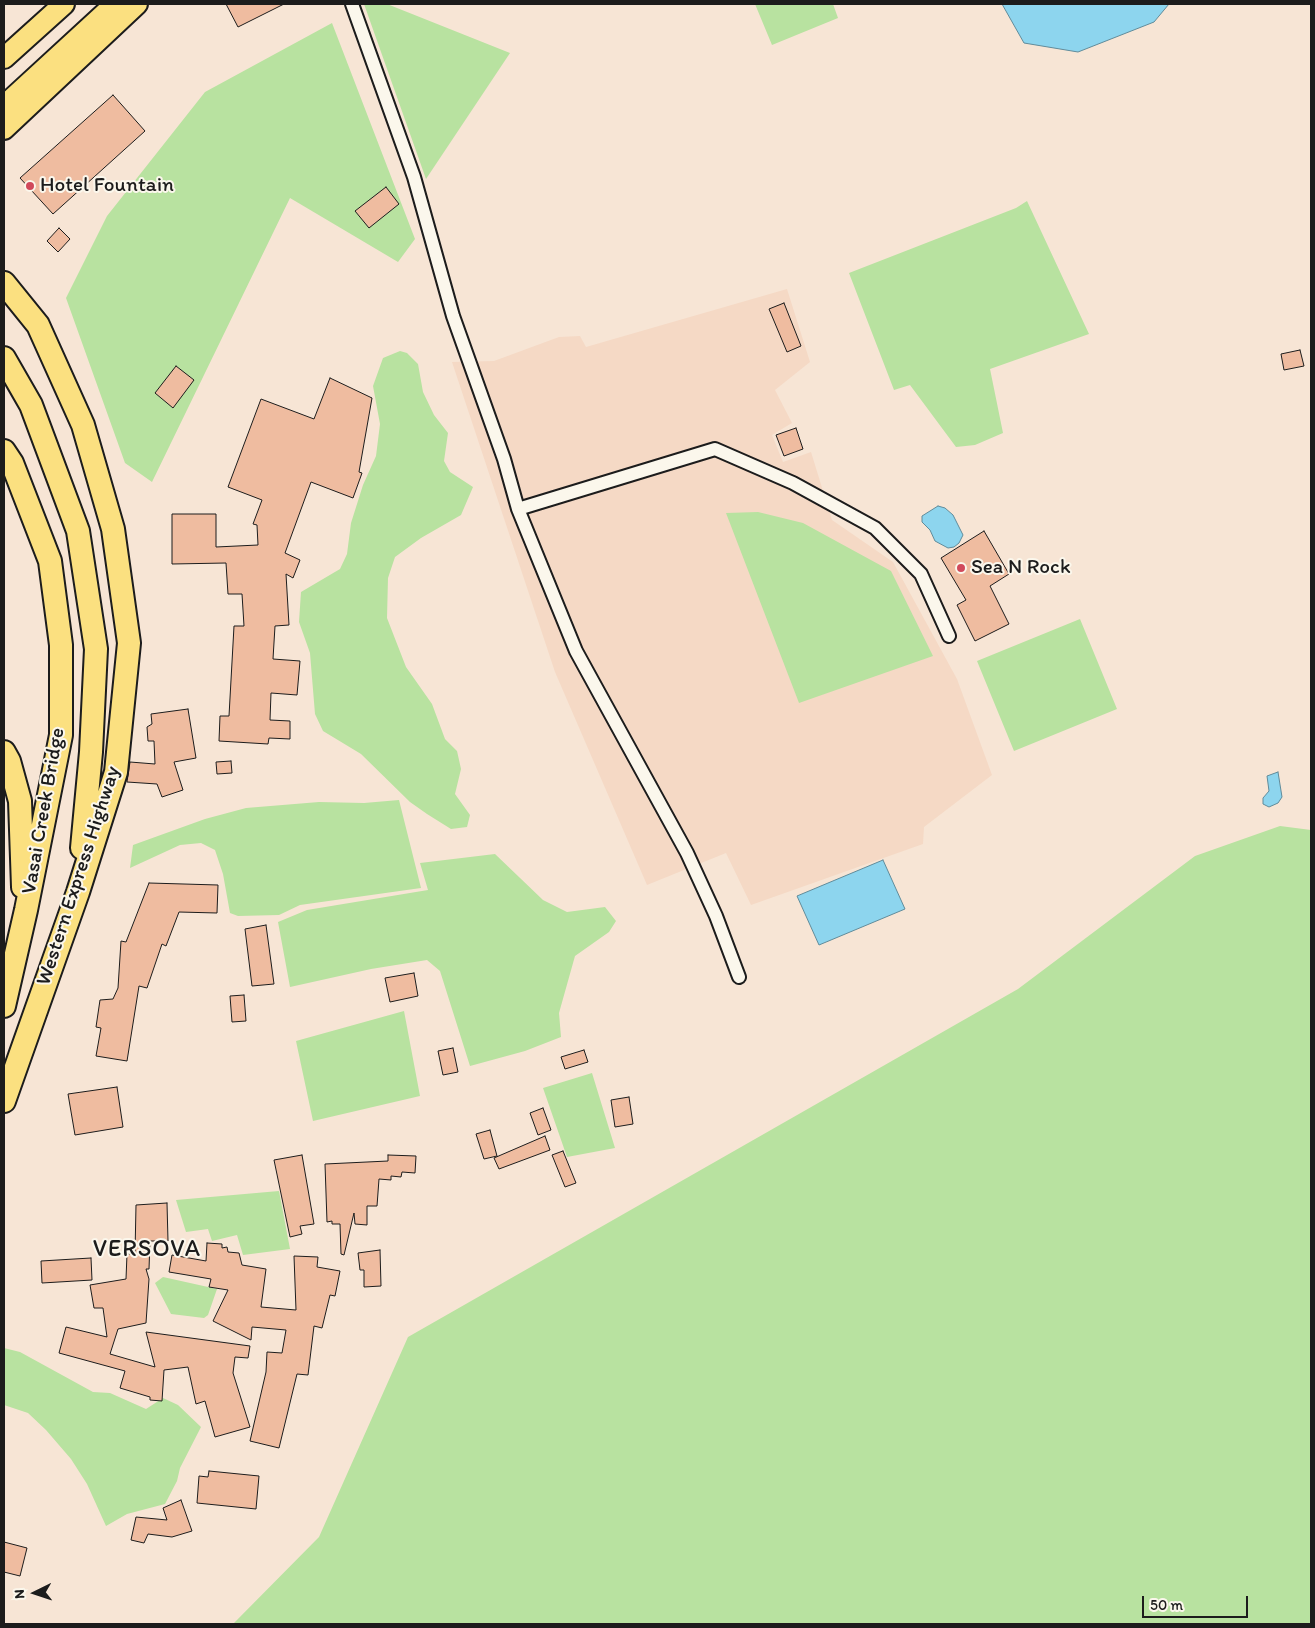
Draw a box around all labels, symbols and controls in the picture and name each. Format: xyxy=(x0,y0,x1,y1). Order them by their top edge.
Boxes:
place label: Hotel Fountain xyxy=(40,173,174,199)
marker: Hotel Fountain xyxy=(24,180,36,192)
place label: Sea N Rock xyxy=(971,555,1071,581)
marker: Sea N Rock xyxy=(955,562,967,574)
street label: Vasai Creek Bridge xyxy=(17,726,71,896)
street label: Western Express Highway xyxy=(32,763,126,989)
district label: VERSOVA xyxy=(91,1236,203,1264)
north arrow xyxy=(10,1568,60,1618)
scale bar xyxy=(1145,1586,1251,1618)
text: N xyxy=(11,1589,28,1599)
text: 50 m xyxy=(1150,1596,1183,1614)

